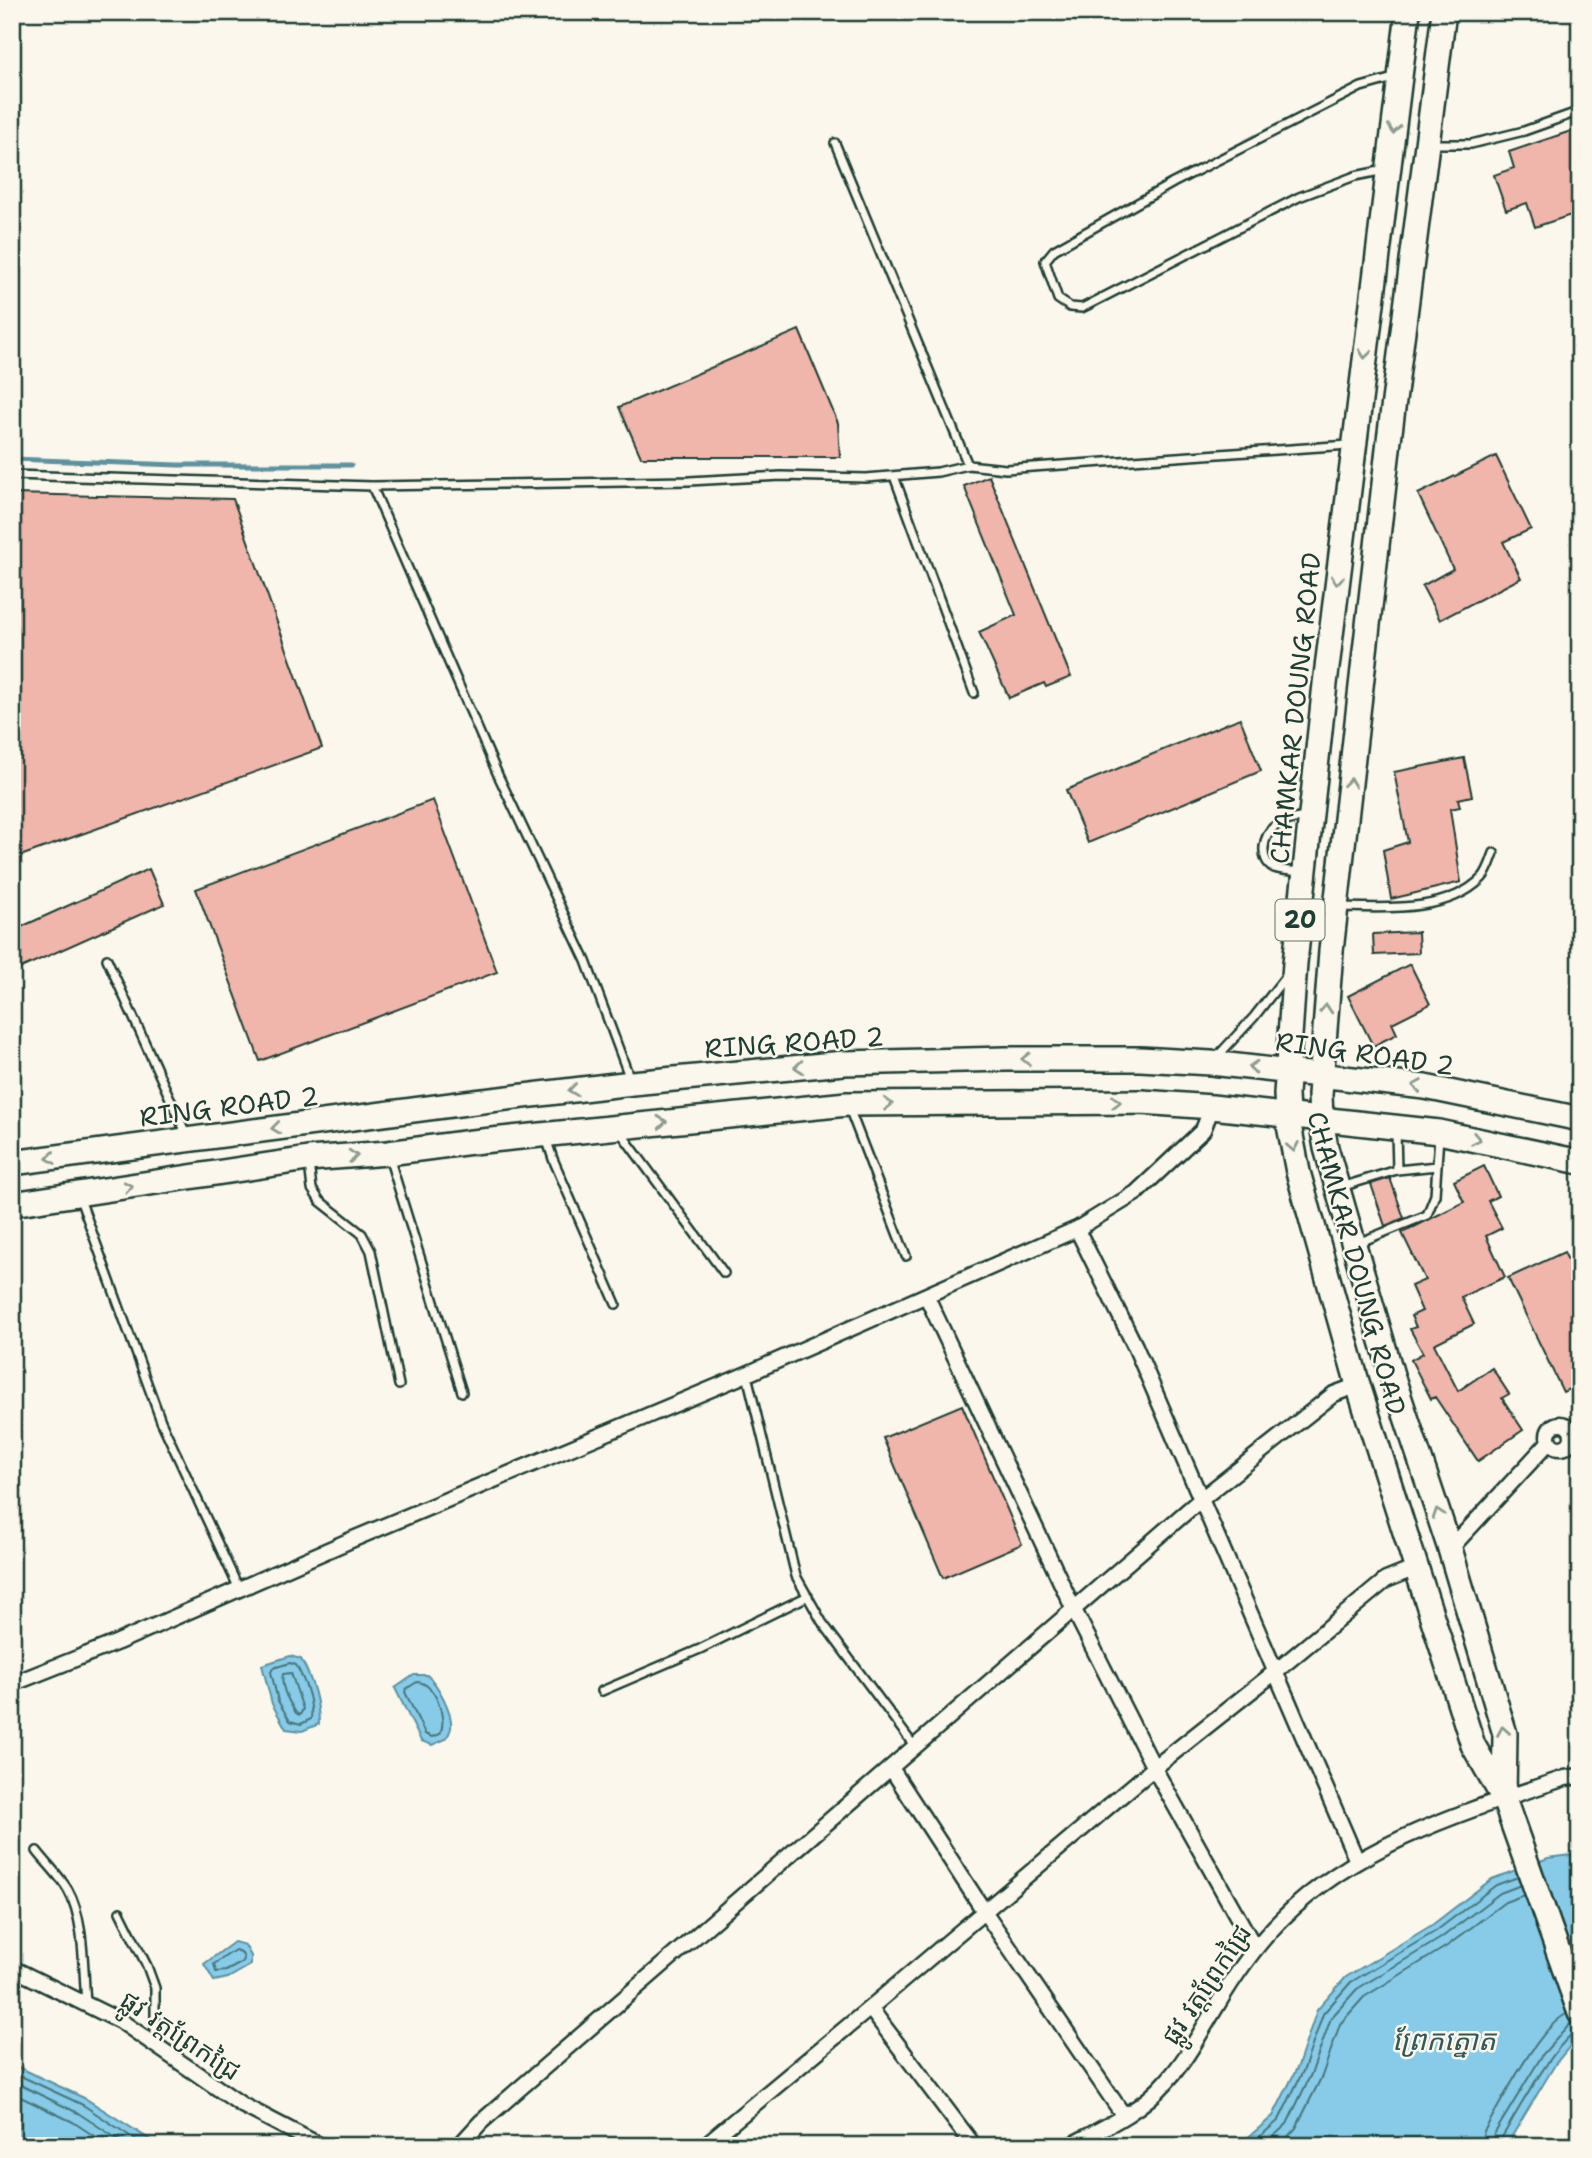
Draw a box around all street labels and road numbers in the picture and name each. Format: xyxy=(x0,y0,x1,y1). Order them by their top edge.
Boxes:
street label: CHAMKAR DOUNG ROAD xyxy=(1261,550,1329,866)
road number: 20 xyxy=(1276,900,1324,940)
street label: RING ROAD 2 xyxy=(703,1018,885,1066)
street label: RING ROAD 2 xyxy=(1273,1023,1457,1083)
street label: RING ROAD 2 xyxy=(138,1078,320,1134)
street label: CHAMKAR DOUNG ROAD xyxy=(1300,1107,1414,1419)
street label: ផ្លូវ វត្តព្រែកជ្រៃ xyxy=(1153,1917,1265,2055)
street label: ផ្លូវ វត្តព្រែកជ្រៃ xyxy=(110,1982,248,2094)

